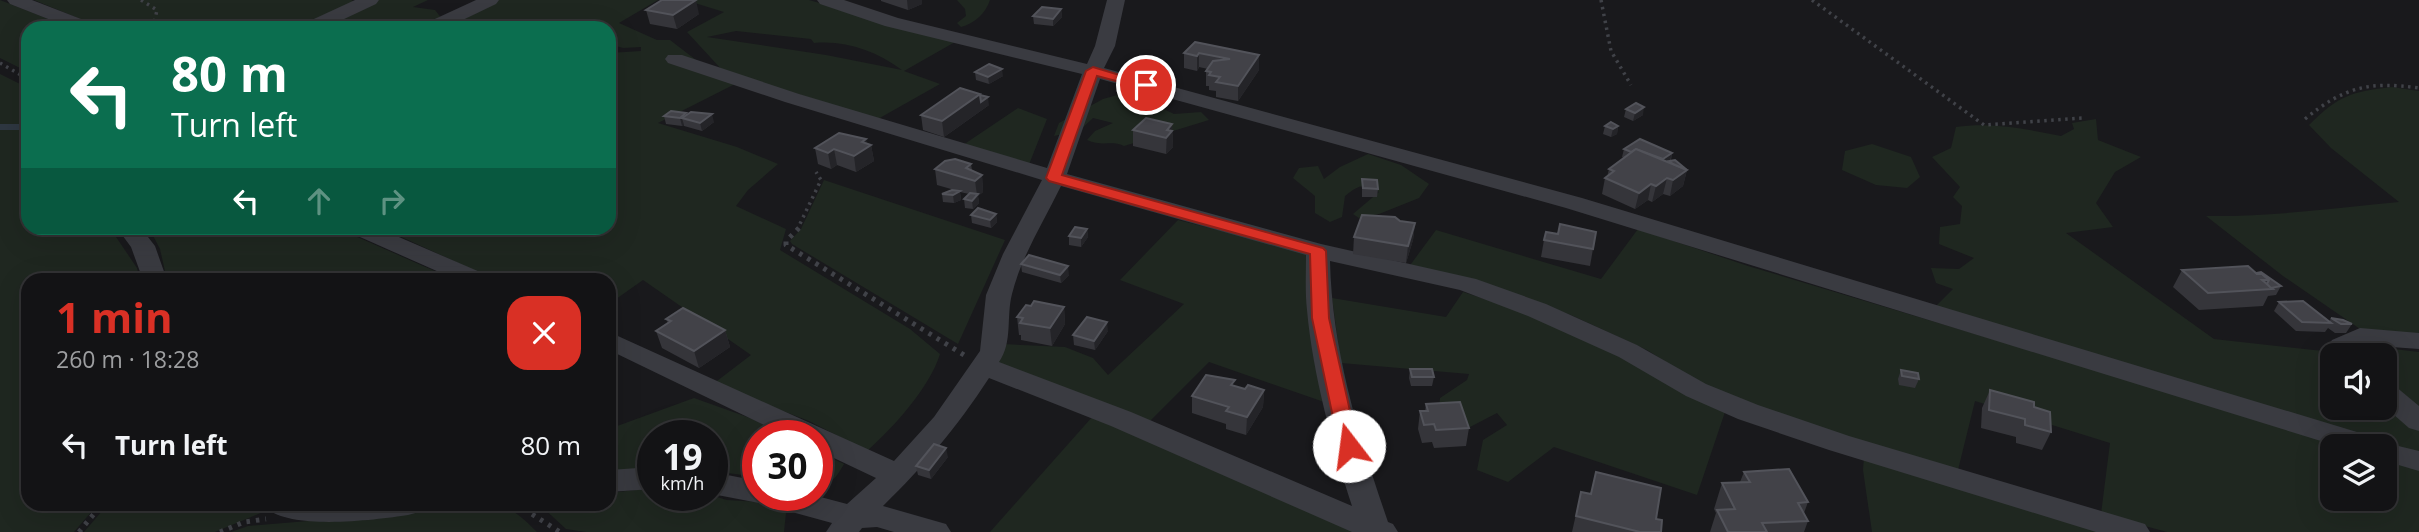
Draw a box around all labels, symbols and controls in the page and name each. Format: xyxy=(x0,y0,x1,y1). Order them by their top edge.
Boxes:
text: 80 m xyxy=(171,40,288,106)
icon: left xyxy=(56,49,147,140)
pin xyxy=(1116,55,1176,115)
icon: arrive xyxy=(1127,66,1165,104)
text: Turn left xyxy=(171,103,297,146)
icon: left xyxy=(227,182,265,220)
icon: ahead xyxy=(300,182,338,220)
icon: right xyxy=(373,182,411,220)
text: 1 min xyxy=(56,288,173,345)
button: close xyxy=(507,296,581,370)
text: 260 m · 18:28 xyxy=(56,343,199,375)
map controls xyxy=(2320,343,2397,511)
button: sound xyxy=(2320,343,2397,420)
position arrow xyxy=(1312,409,1386,483)
speed limit sign: 30 xyxy=(742,420,833,511)
icon: left xyxy=(56,426,94,464)
text: Turn left xyxy=(115,427,227,463)
text: 80 m xyxy=(520,427,581,463)
text: 19 xyxy=(662,433,703,480)
button: layers xyxy=(2320,434,2397,511)
text: km/h xyxy=(661,471,704,495)

